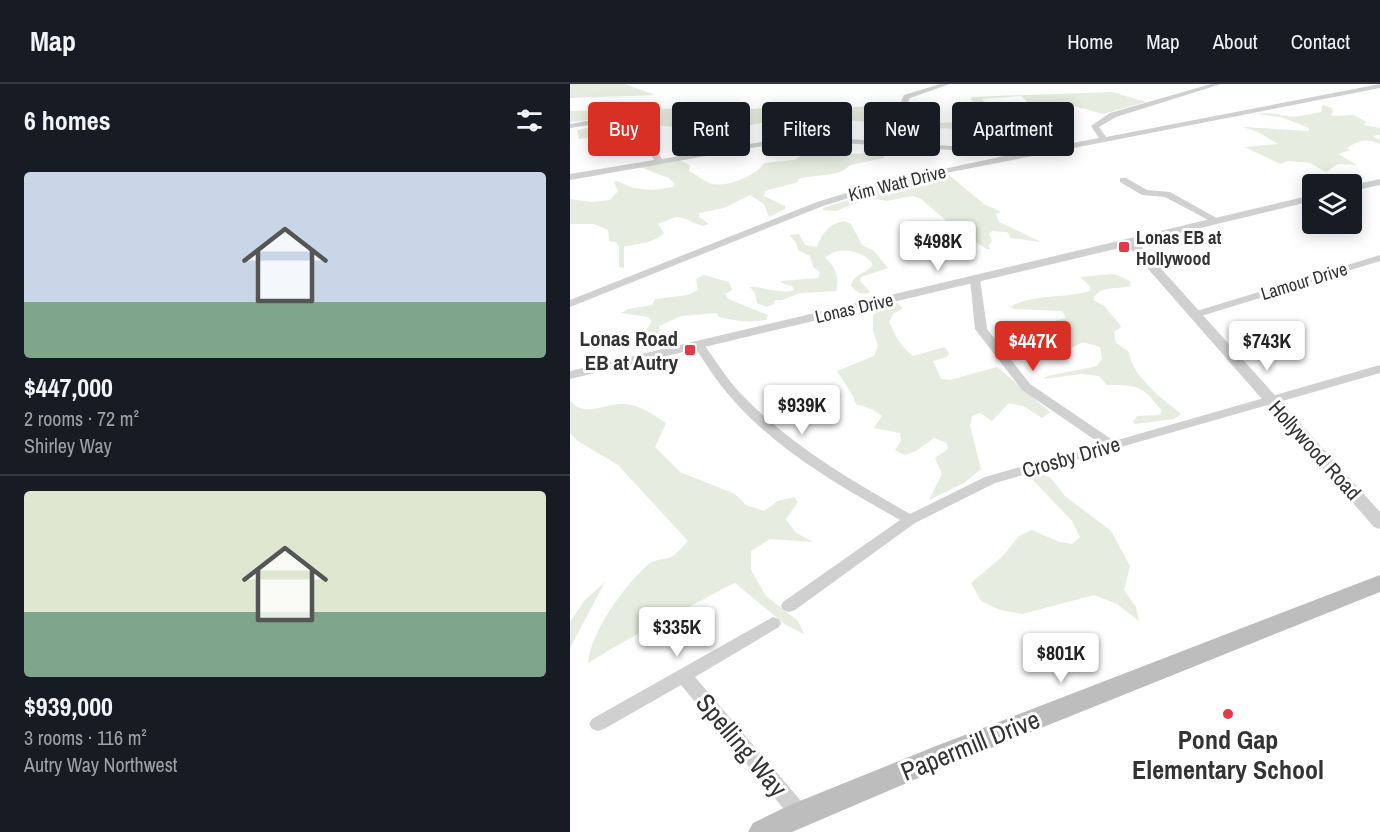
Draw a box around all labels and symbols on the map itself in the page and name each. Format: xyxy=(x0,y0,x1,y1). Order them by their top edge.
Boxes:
street label: Kim Watt Drive xyxy=(846,159,948,207)
pin: $498K xyxy=(896,221,980,272)
place label: Lonas EB at Hollywood xyxy=(1136,225,1221,271)
marker: Lonas EB at Hollywood xyxy=(1117,240,1131,254)
street label: Lamour Drive xyxy=(1258,256,1350,306)
street label: Lonas Drive xyxy=(812,287,896,329)
pin: $447K xyxy=(991,321,1075,372)
pin: $743K xyxy=(1225,321,1309,372)
place label: Lonas Road EB at Autry xyxy=(579,324,678,377)
marker: Lonas Road EB at Autry xyxy=(683,343,697,357)
pin: $939K xyxy=(760,385,844,436)
street label: Hollywood Road xyxy=(1262,394,1368,506)
street label: Crosby Drive xyxy=(1019,429,1123,485)
pin: $335K xyxy=(635,607,719,658)
pin: $801K xyxy=(1019,633,1103,684)
street label: Spelling Way xyxy=(688,686,796,804)
street label: Papermill Drive xyxy=(895,701,1045,789)
marker: Pond Gap Elementary School xyxy=(1221,707,1235,721)
place label: Pond Gap Elementary School xyxy=(1132,722,1324,787)

